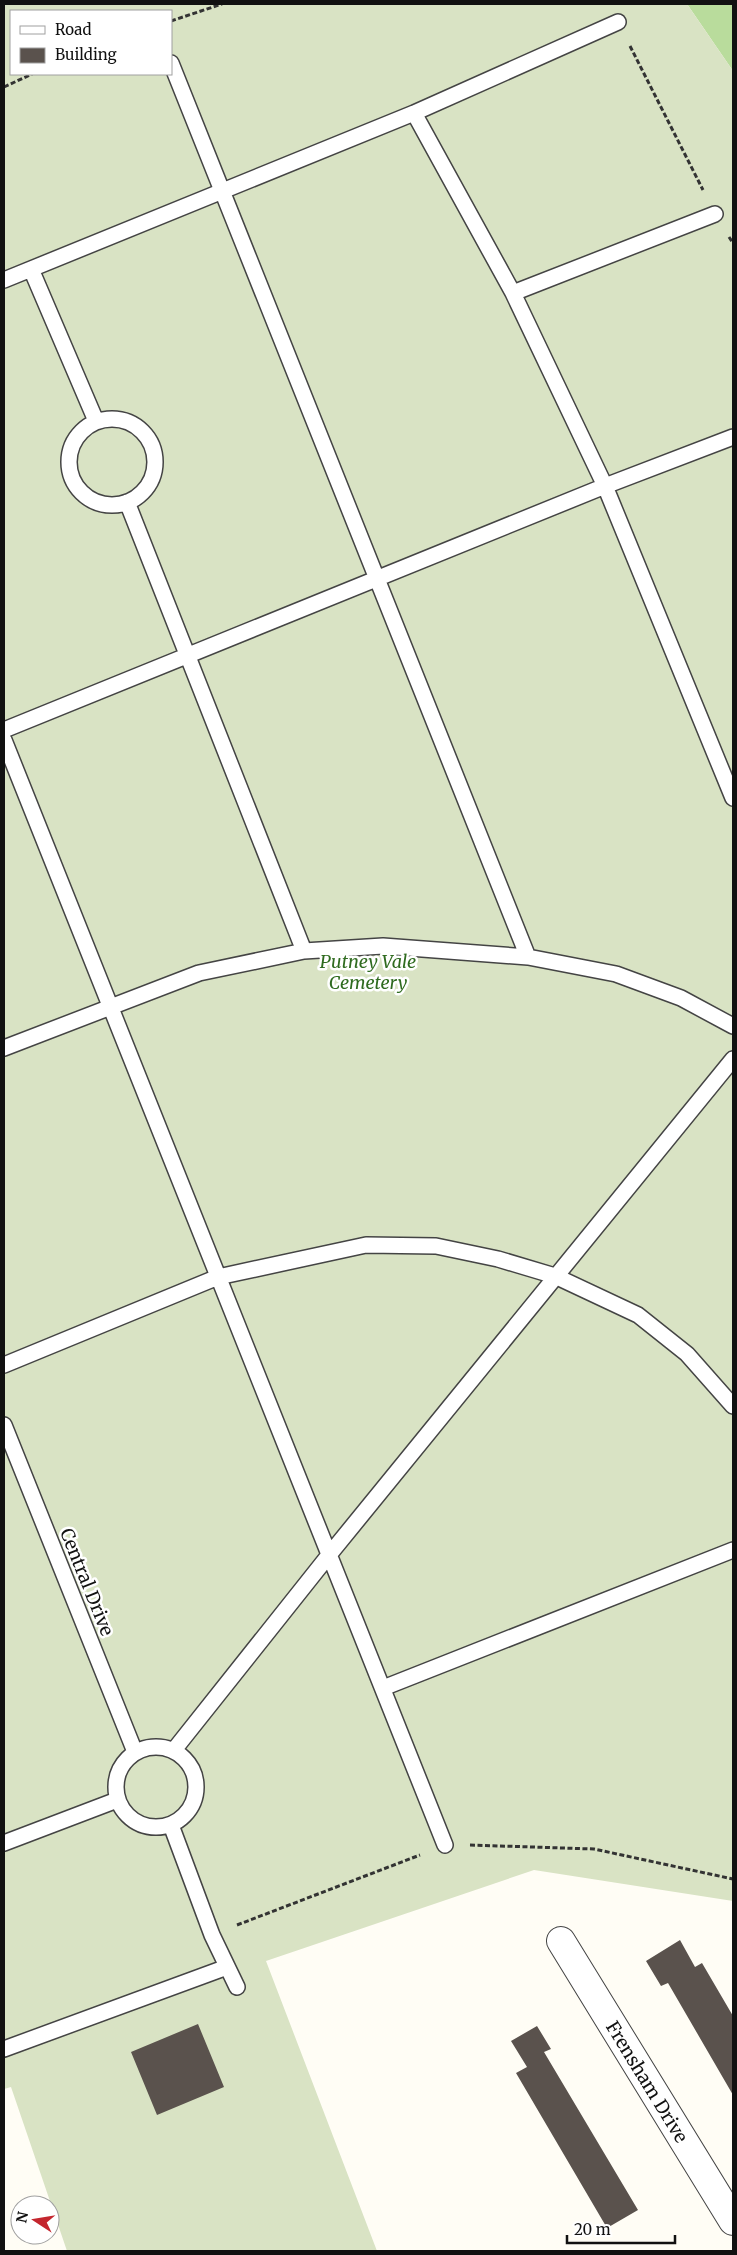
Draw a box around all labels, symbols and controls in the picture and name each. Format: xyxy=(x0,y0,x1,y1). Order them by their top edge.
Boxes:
legend xyxy=(10,10,172,75)
text: Road xyxy=(55,20,91,39)
text: Building xyxy=(55,45,117,64)
park label: Putney Vale Cemetery xyxy=(320,950,416,994)
street label: Central Drive xyxy=(55,1525,119,1639)
street label: Frensham Drive xyxy=(601,2017,693,2147)
north arrow xyxy=(10,2195,60,2245)
text: N xyxy=(12,2210,32,2225)
scale bar xyxy=(567,2212,674,2244)
text: 20 m xyxy=(574,2220,611,2239)

